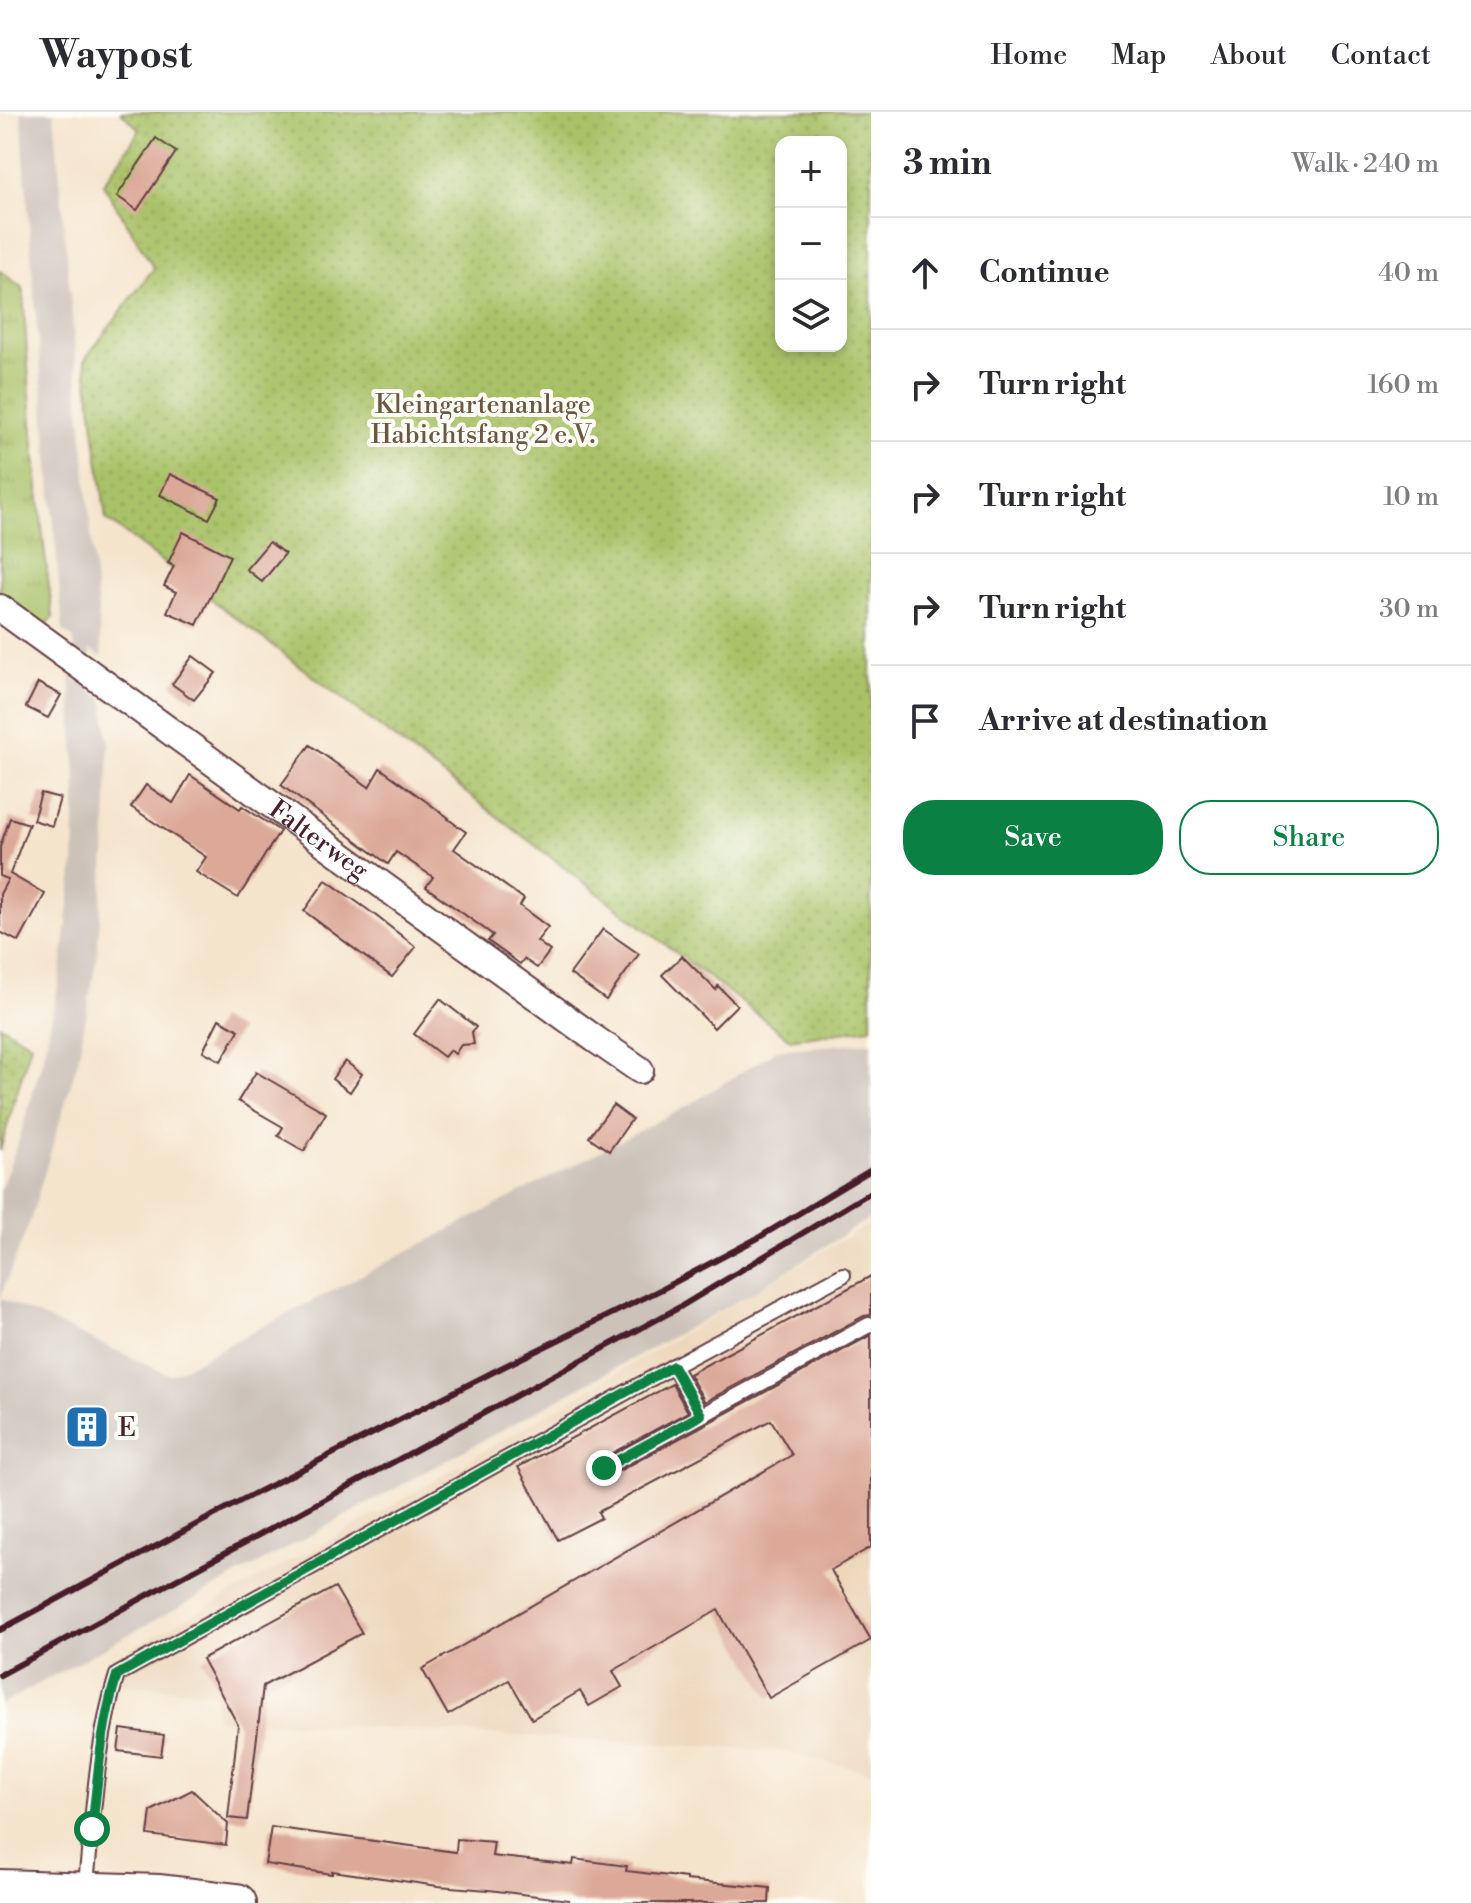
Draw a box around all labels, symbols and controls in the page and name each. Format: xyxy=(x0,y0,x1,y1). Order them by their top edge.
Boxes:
text: Waypost xyxy=(40,32,192,79)
text: Home xyxy=(991,38,1067,73)
text: Map xyxy=(1111,38,1166,73)
text: About xyxy=(1210,38,1287,73)
text: Contact xyxy=(1331,38,1431,73)
map controls xyxy=(775,136,847,352)
button: + xyxy=(775,136,847,208)
text: 3 min xyxy=(903,143,992,185)
text: Walk · 240 m xyxy=(1292,148,1439,180)
button: − xyxy=(775,208,847,280)
icon: ahead xyxy=(903,251,947,295)
text: Continue xyxy=(979,254,1110,292)
text: 40 m xyxy=(1378,257,1439,289)
button: layers xyxy=(775,280,847,352)
icon: right xyxy=(903,363,947,407)
text: Turn right xyxy=(979,366,1126,404)
text: 160 m xyxy=(1368,369,1439,401)
park label: Kleingartenanlage Habichtsfang 2 e.V. xyxy=(371,389,595,451)
icon: right xyxy=(903,475,947,519)
text: Turn right xyxy=(979,478,1126,516)
text: 10 m xyxy=(1383,481,1439,513)
icon: right xyxy=(903,587,947,631)
text: Turn right xyxy=(979,590,1126,628)
text: 30 m xyxy=(1379,593,1439,625)
icon: arrive xyxy=(903,699,947,743)
text: Arrive at destination xyxy=(979,702,1268,740)
street label: Falterweg xyxy=(263,793,375,887)
button: Save xyxy=(903,800,1163,875)
button: Share xyxy=(1179,800,1439,875)
building icon: E xyxy=(63,1403,111,1451)
place label: E xyxy=(118,1412,136,1444)
route end xyxy=(586,1450,622,1486)
route start xyxy=(74,1811,110,1847)

